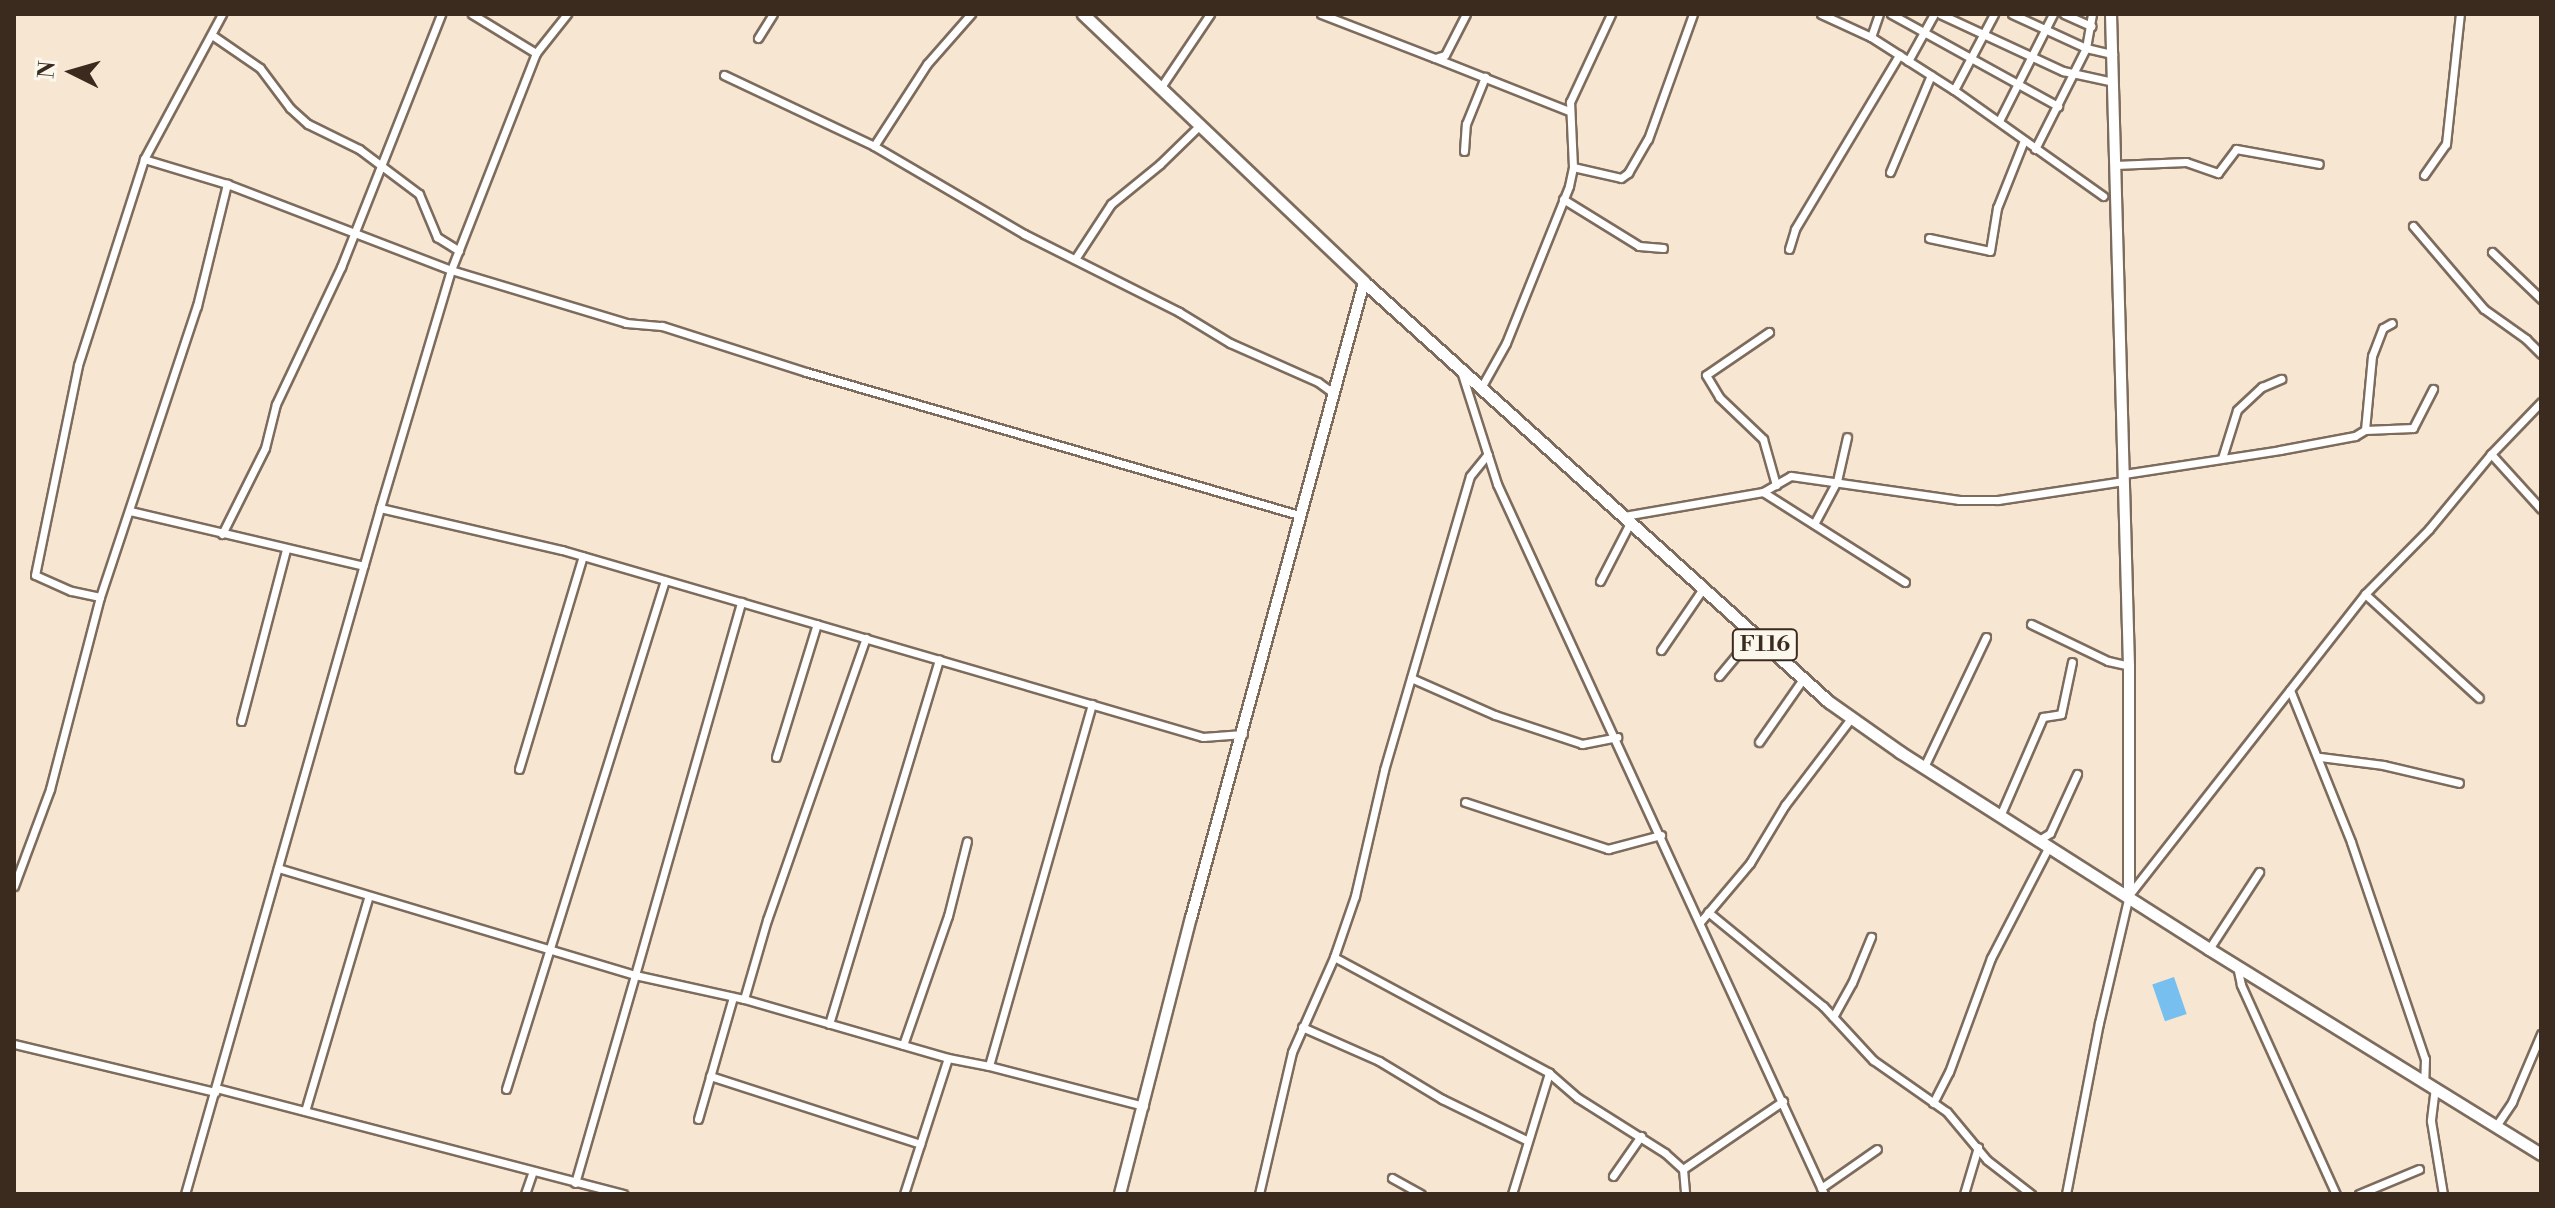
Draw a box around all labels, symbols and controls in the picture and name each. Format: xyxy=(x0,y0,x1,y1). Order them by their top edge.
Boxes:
north arrow xyxy=(32,32,112,112)
text: N xyxy=(33,60,62,80)
road number: F116 xyxy=(1731,627,1799,663)

